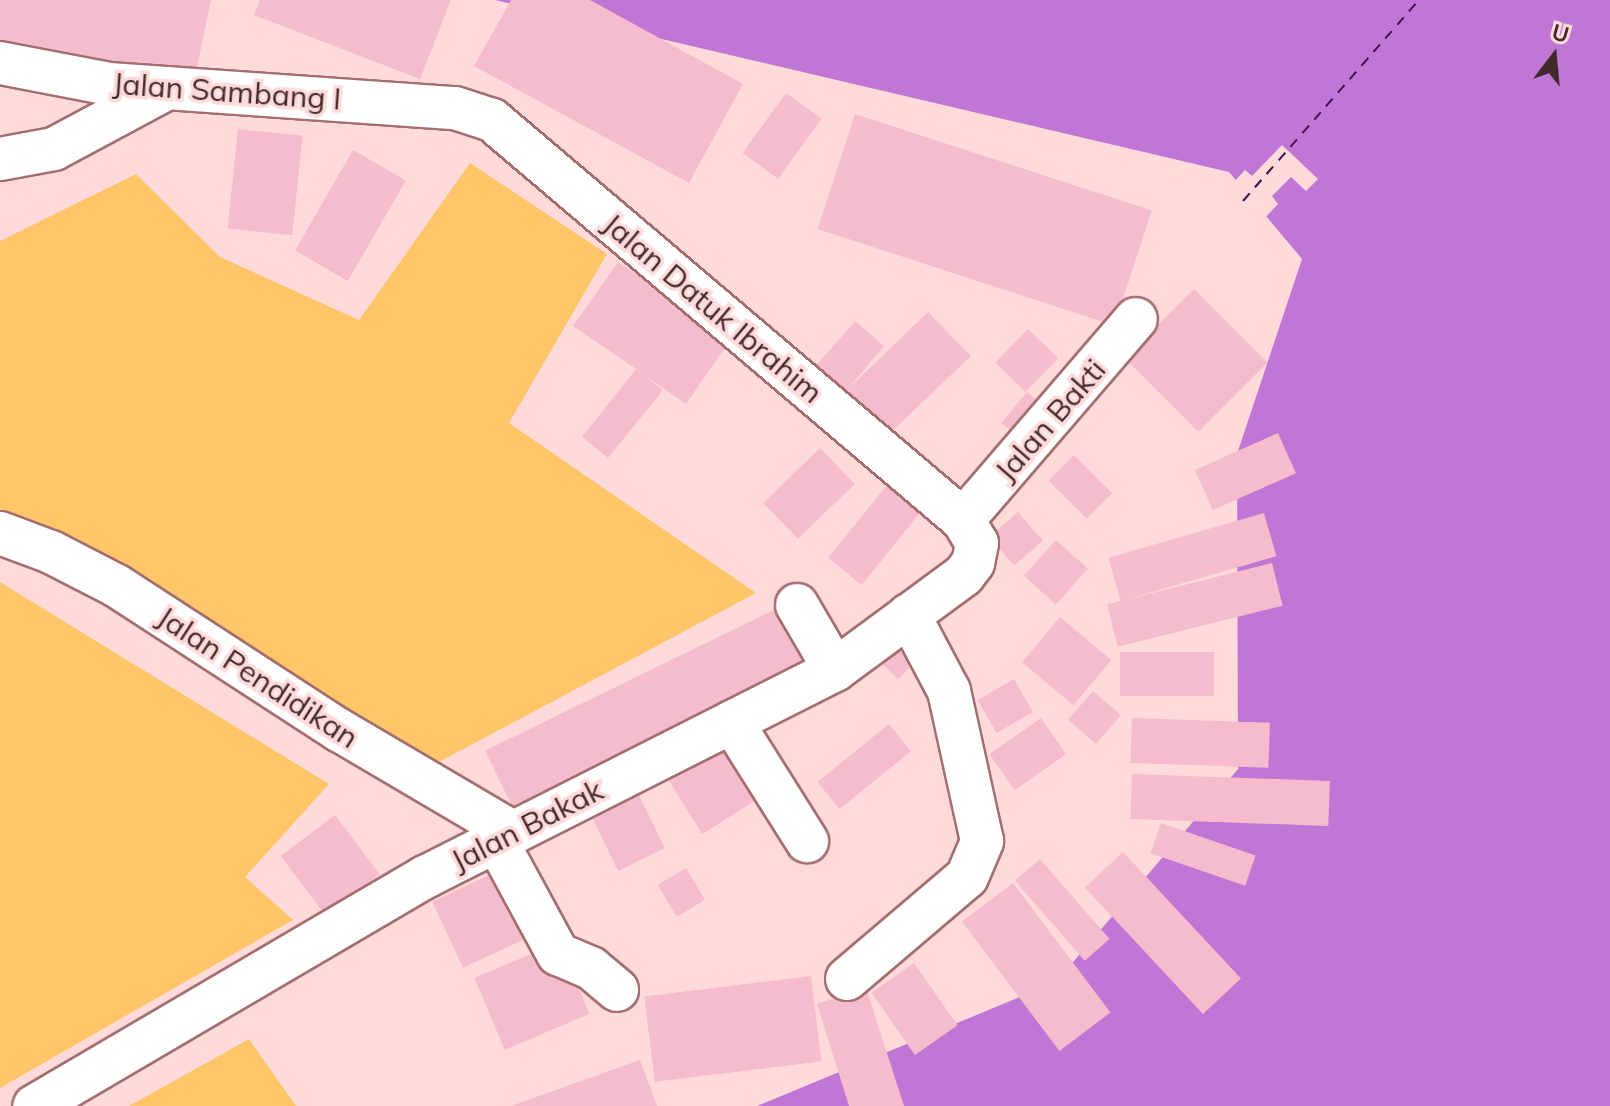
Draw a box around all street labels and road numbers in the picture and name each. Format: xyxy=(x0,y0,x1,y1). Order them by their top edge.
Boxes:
street label: Jalan Sambang I xyxy=(112,65,342,117)
street label: Jalan Datuk Ibrahim xyxy=(596,206,830,410)
street label: Jalan Bakti xyxy=(987,352,1113,488)
street label: Jalan Pendidikan xyxy=(151,599,365,755)
street label: Jalan Bakak xyxy=(445,771,609,879)

